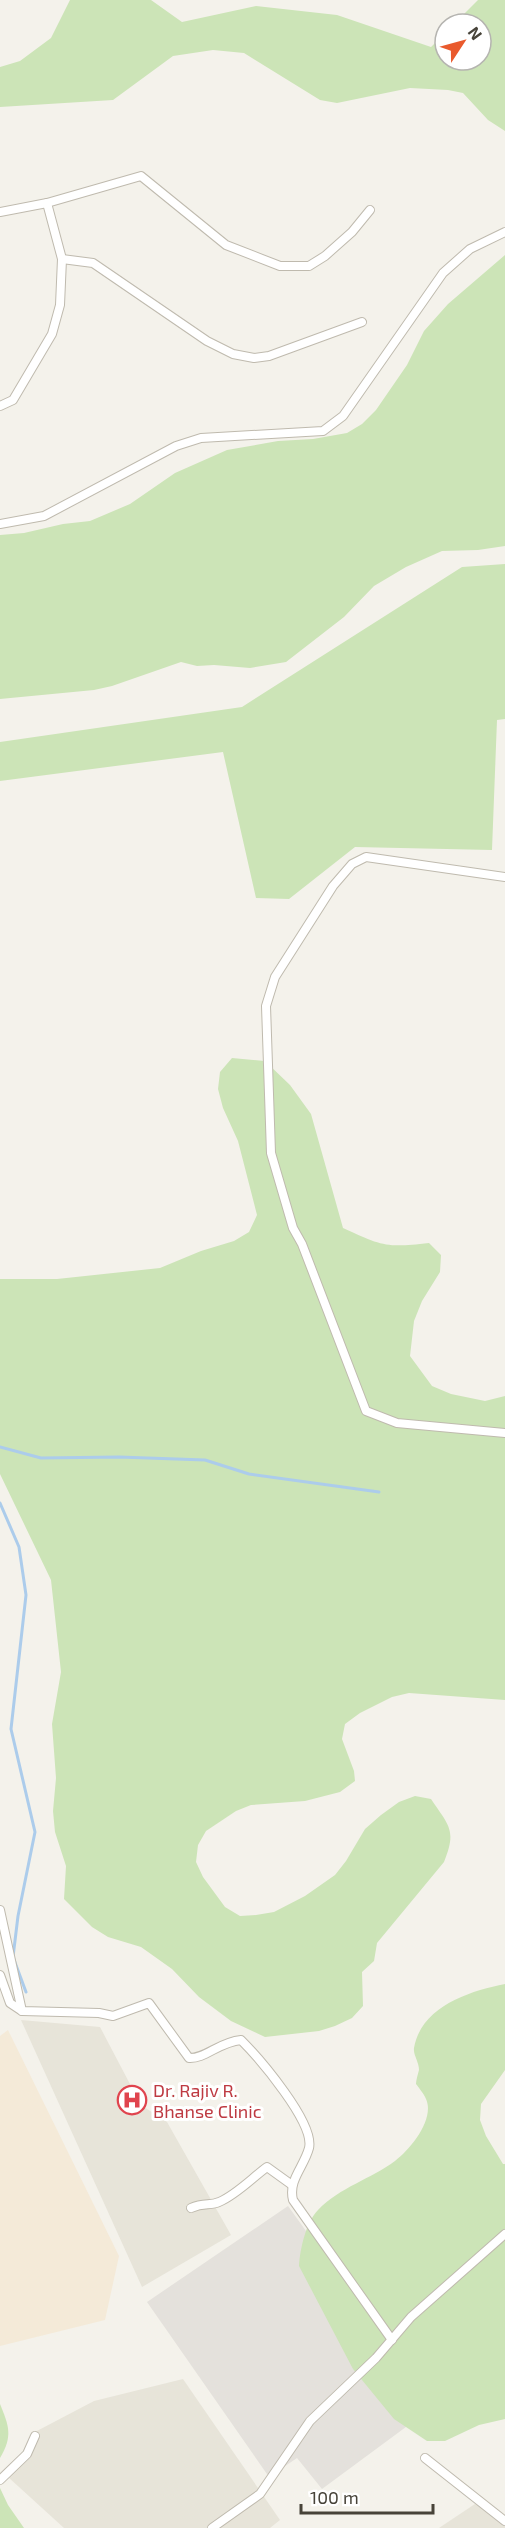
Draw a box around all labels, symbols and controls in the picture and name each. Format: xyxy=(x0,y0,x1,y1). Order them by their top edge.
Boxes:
north arrow xyxy=(433,12,493,72)
text: N xyxy=(464,23,487,43)
place label: Dr. Rajiv R. Bhanse Clinic xyxy=(153,2079,262,2122)
hospital icon: Dr. Rajiv R. Bhanse Clinic xyxy=(116,2084,148,2116)
scale bar xyxy=(301,2477,433,2515)
text: 100 m xyxy=(310,2486,359,2508)

